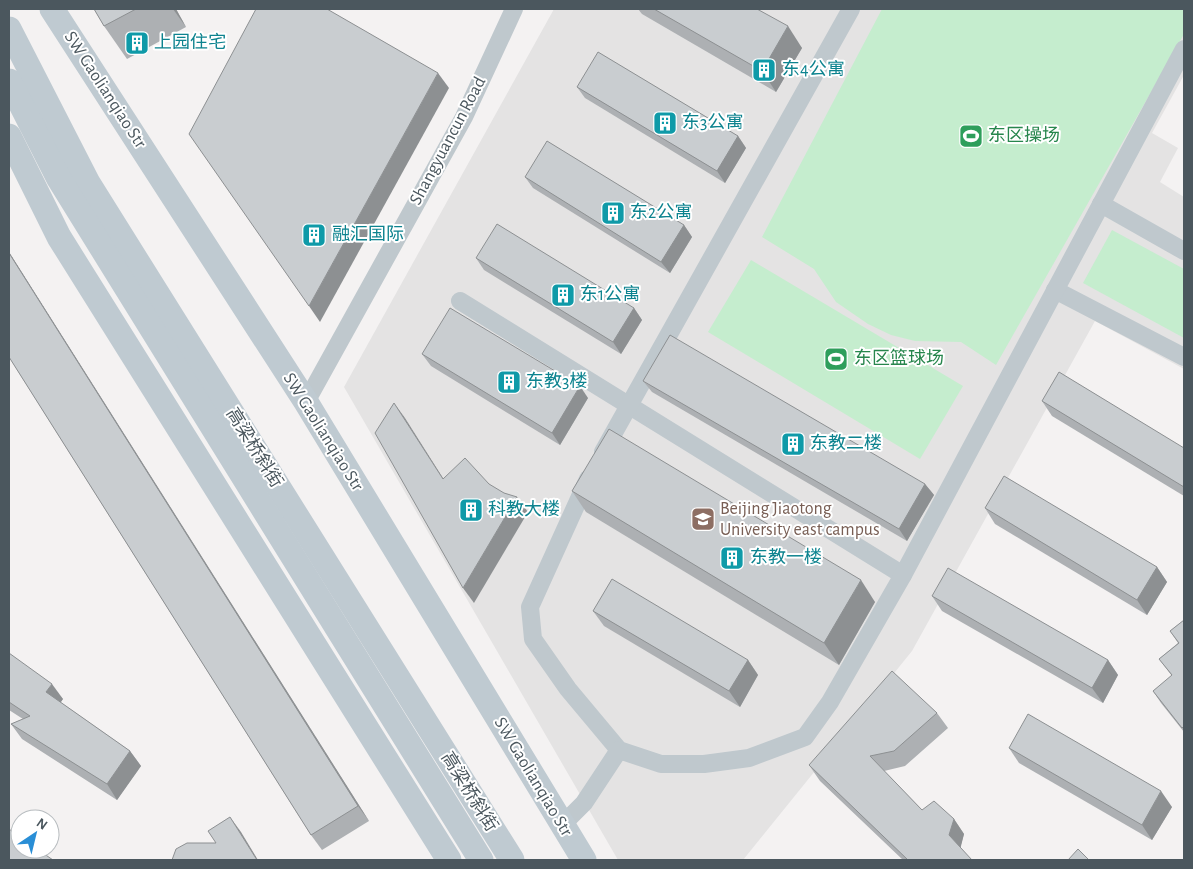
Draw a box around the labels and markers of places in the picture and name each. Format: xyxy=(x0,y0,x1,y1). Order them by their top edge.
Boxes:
building icon: 上园住宅 xyxy=(124,30,150,56)
place label: 上园住宅 xyxy=(154,32,226,52)
building icon: 东4公寓 xyxy=(751,57,777,83)
place label: 东4公寓 xyxy=(782,59,845,79)
building icon: 东3公寓 xyxy=(652,110,678,136)
place label: 东3公寓 xyxy=(682,112,743,132)
sports icon: 东区操场 xyxy=(958,123,984,149)
place label: 东区操场 xyxy=(988,125,1060,145)
building icon: 东2公寓 xyxy=(600,200,626,226)
place label: 东2公寓 xyxy=(630,202,692,222)
building icon: 融汇国际 xyxy=(301,222,327,248)
place label: 融汇国际 xyxy=(332,225,404,244)
building icon: 东1公寓 xyxy=(550,282,576,308)
place label: 东1公寓 xyxy=(580,284,640,304)
sports icon: 东区篮球场 xyxy=(823,346,849,372)
place label: 东区篮球场 xyxy=(854,348,944,368)
building icon: 东教3楼 xyxy=(496,369,522,395)
place label: 东教3楼 xyxy=(526,371,587,391)
building icon: 东教二楼 xyxy=(780,431,806,457)
place label: 东教二楼 xyxy=(810,433,882,453)
building icon: 科教大楼 xyxy=(458,497,484,523)
place label: 科教大楼 xyxy=(488,499,560,519)
place label: Beijing Jiaotong University east campus xyxy=(720,500,880,539)
school or university icon: Beijing Jiaotong University east campus xyxy=(690,506,716,532)
building icon: 东教一楼 xyxy=(719,545,745,571)
place label: 东教一楼 xyxy=(750,547,822,567)

